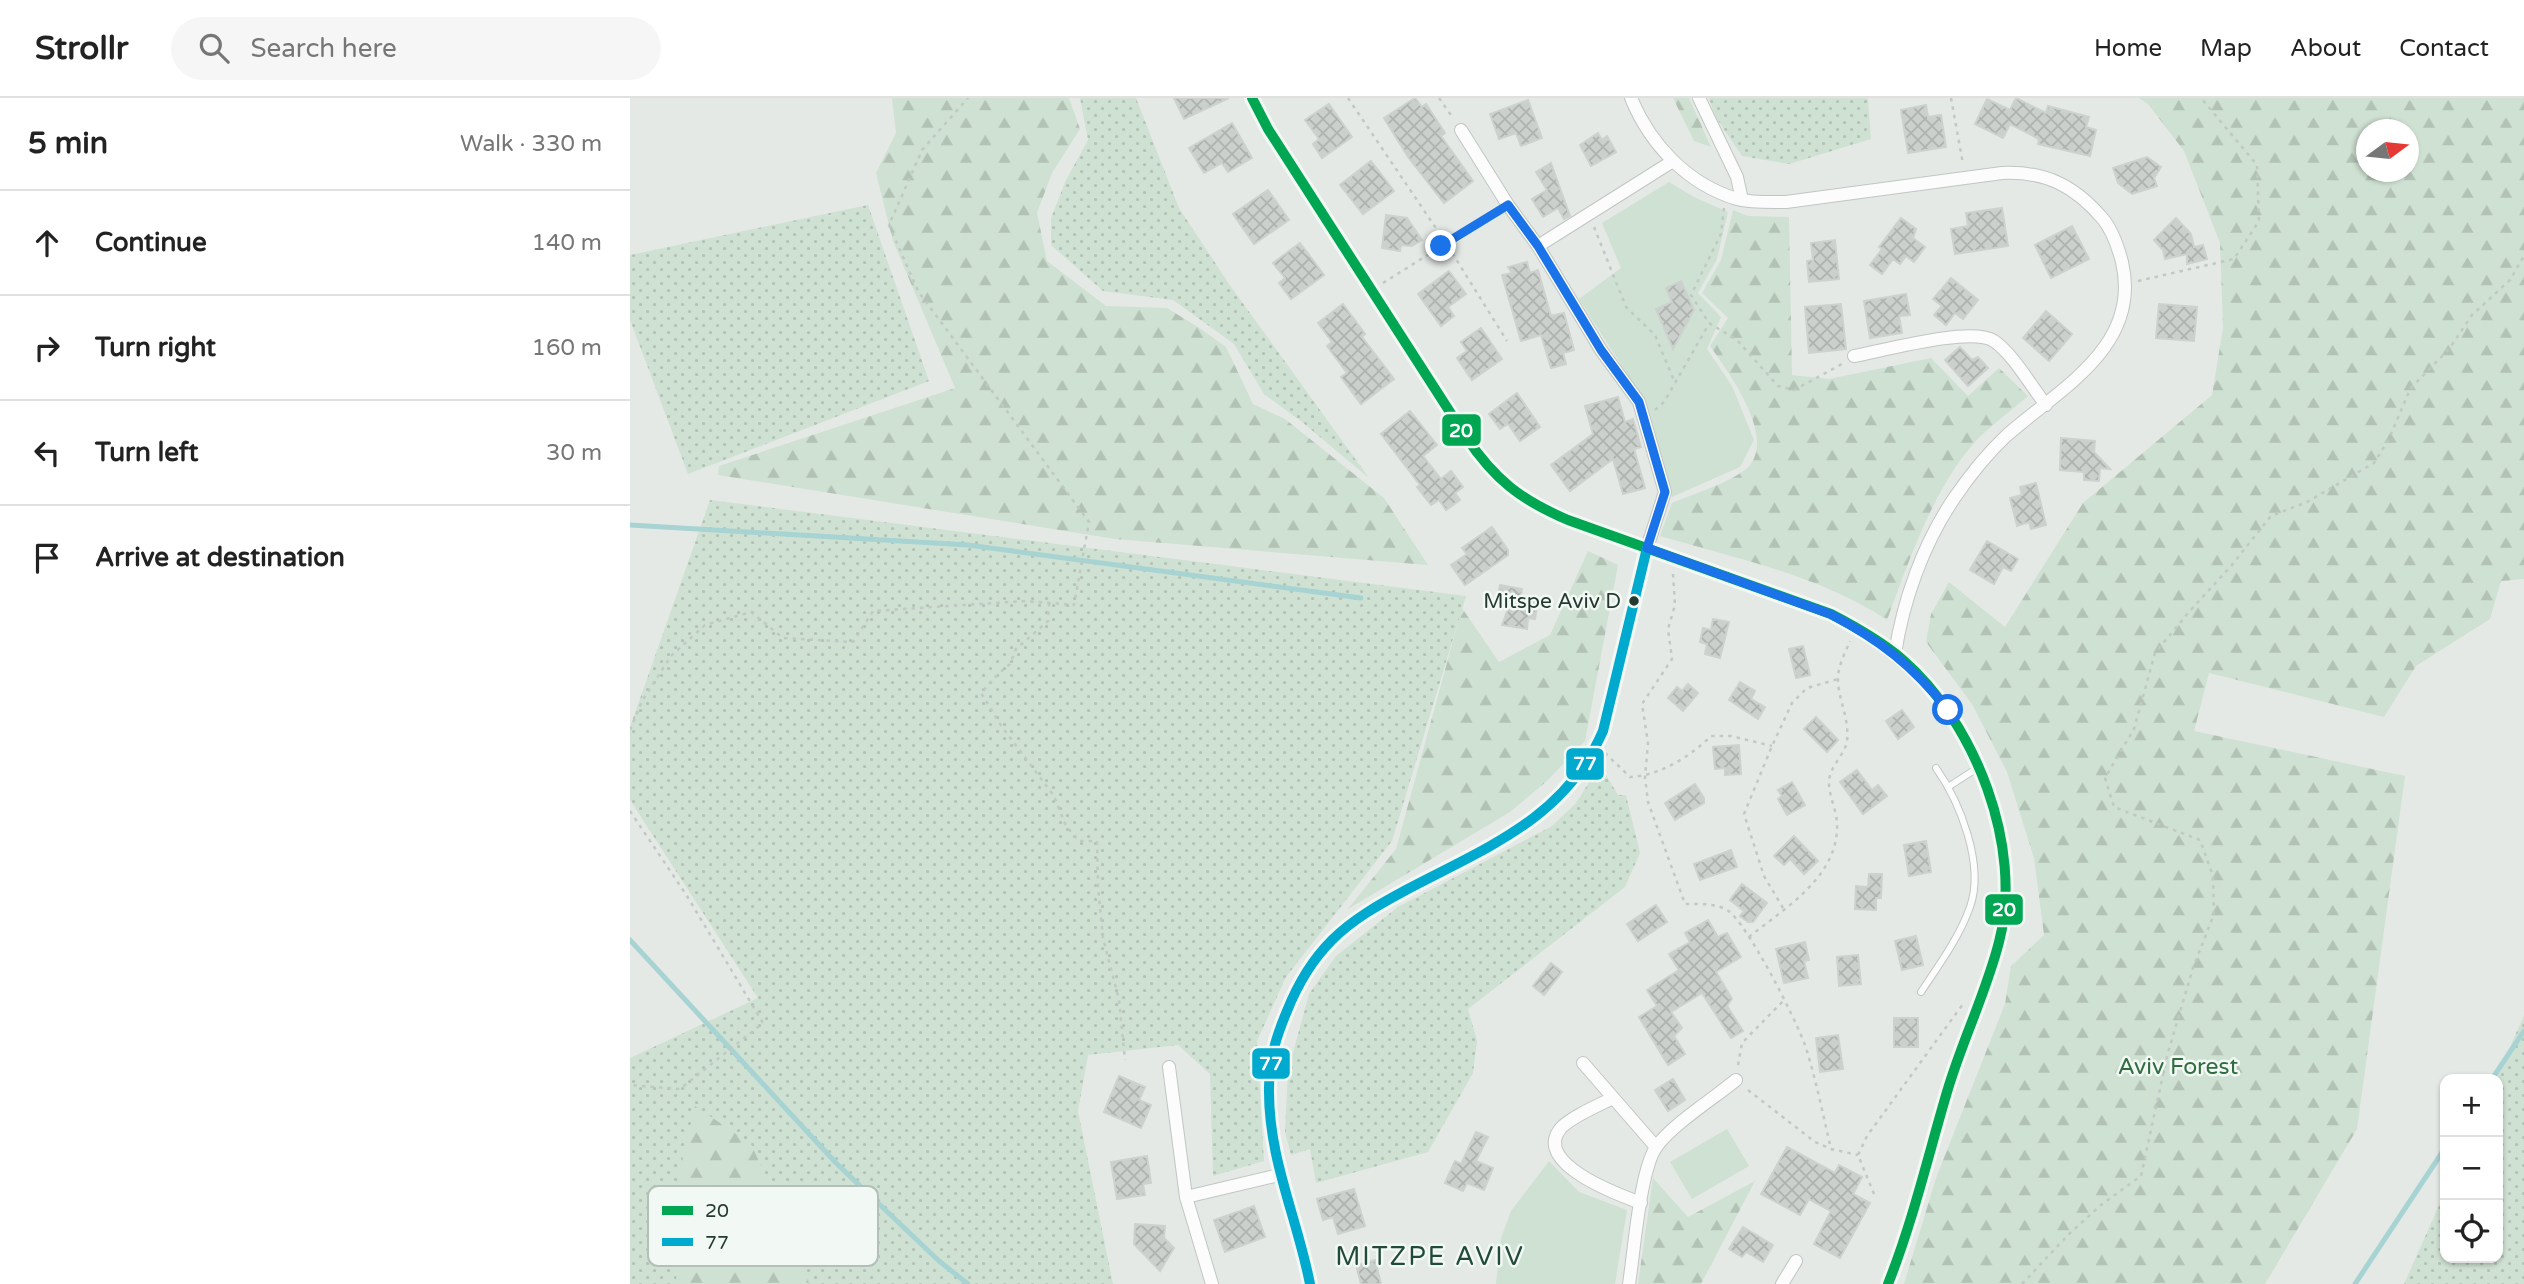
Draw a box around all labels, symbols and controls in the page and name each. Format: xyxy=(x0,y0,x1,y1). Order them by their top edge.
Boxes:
search box xyxy=(171,17,661,80)
text: Strollr xyxy=(35,29,129,68)
icon: search xyxy=(195,29,233,67)
text: Search here xyxy=(251,33,397,64)
text: Home xyxy=(2094,34,2162,63)
text: Map xyxy=(2200,34,2252,63)
text: About xyxy=(2290,34,2361,63)
text: Contact xyxy=(2399,34,2489,63)
north arrow xyxy=(2356,119,2419,182)
text: 5 min xyxy=(28,125,108,162)
text: Walk · 330 m xyxy=(460,130,602,158)
icon: ahead xyxy=(28,224,66,262)
text: Continue xyxy=(95,227,207,258)
text: 140 m xyxy=(532,229,602,257)
route end xyxy=(1425,230,1456,261)
icon: right xyxy=(28,329,66,367)
text: Turn right xyxy=(95,332,216,363)
text: 160 m xyxy=(532,334,602,362)
line badge: 20 xyxy=(1441,413,1482,447)
text: 20 xyxy=(1449,420,1473,442)
icon: left xyxy=(28,434,66,472)
text: Turn left xyxy=(95,437,198,468)
text: 30 m xyxy=(546,439,602,467)
icon: arrive xyxy=(28,539,66,577)
text: Arrive at destination xyxy=(95,542,345,573)
place label: Mitspe Aviv D xyxy=(1483,589,1621,614)
marker: Mitspe Aviv D xyxy=(1627,594,1641,608)
route start xyxy=(1932,694,1963,725)
line badge: 77 xyxy=(1565,747,1605,781)
text: 77 xyxy=(1573,753,1597,775)
line badge: 20 xyxy=(1984,893,2024,926)
text: 20 xyxy=(1992,899,2016,921)
line badge: 77 xyxy=(1251,1047,1291,1080)
text: 77 xyxy=(1259,1053,1283,1075)
park label: Aviv Forest xyxy=(2118,1053,2239,1081)
map controls xyxy=(2440,1074,2503,1263)
button: + xyxy=(2440,1074,2503,1137)
button: − xyxy=(2440,1137,2503,1200)
legend xyxy=(648,1186,878,1266)
text: 20 xyxy=(705,1200,729,1222)
button: locate xyxy=(2440,1200,2503,1263)
text: 77 xyxy=(705,1232,729,1254)
district label: MITZPE AVIV xyxy=(1335,1241,1525,1272)

